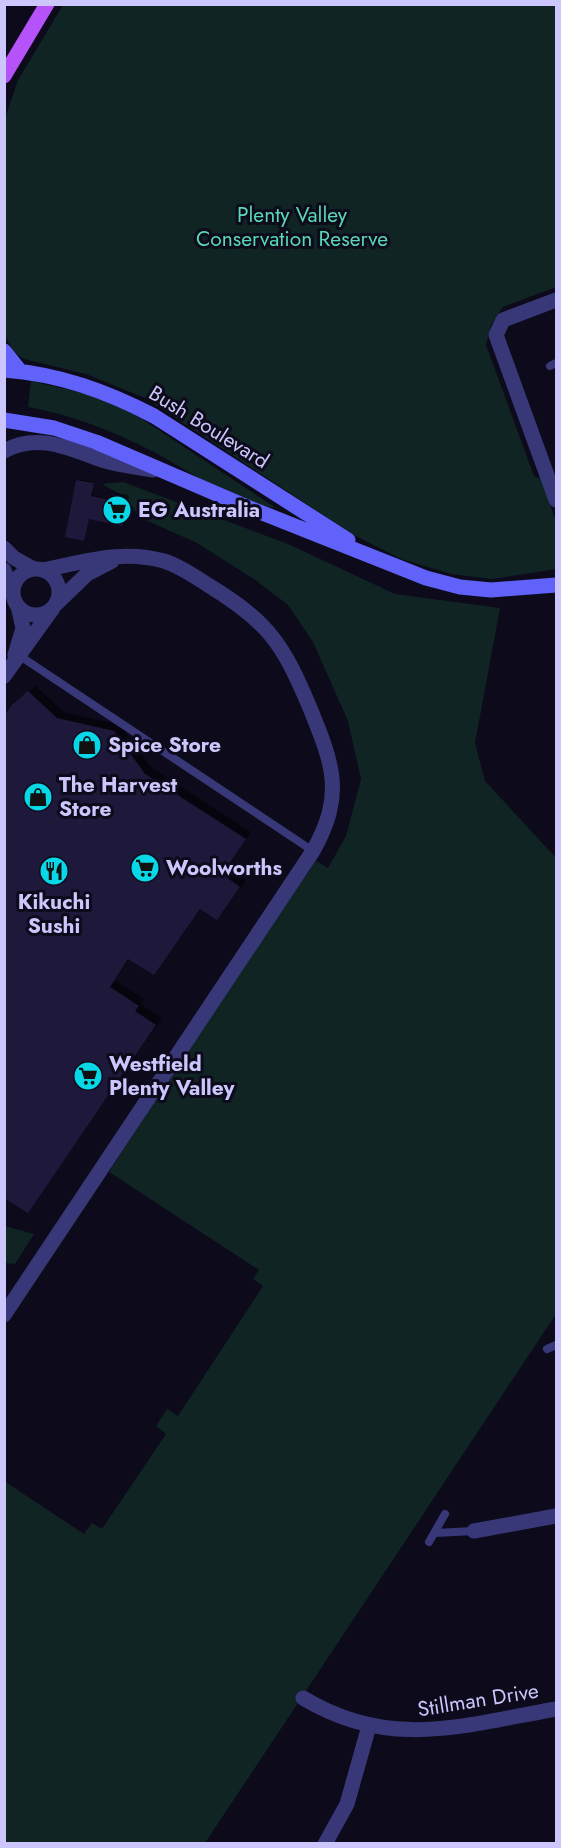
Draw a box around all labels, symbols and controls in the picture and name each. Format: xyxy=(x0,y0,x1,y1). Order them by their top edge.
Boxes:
park label: Plenty Valley Conservation Reserve xyxy=(196,200,388,254)
street label: Bush Boulevard xyxy=(143,378,275,476)
supermarket icon: EG Australia xyxy=(101,494,133,526)
place label: EG Australia xyxy=(138,495,260,525)
shop icon: Spice Store xyxy=(71,729,103,761)
place label: Spice Store xyxy=(108,730,221,760)
place label: The Harvest Store xyxy=(59,770,178,824)
shop icon: The Harvest Store xyxy=(22,781,54,813)
supermarket icon: Woolworths xyxy=(129,852,161,884)
place label: Woolworths xyxy=(166,853,282,883)
restaurant icon: Kikuchi Sushi xyxy=(38,855,70,887)
place label: Kikuchi Sushi xyxy=(18,887,90,941)
place label: Westfield Plenty Valley xyxy=(109,1049,235,1103)
supermarket icon: Westfield Plenty Valley xyxy=(72,1060,104,1092)
street label: Stillman Drive xyxy=(415,1676,541,1724)

